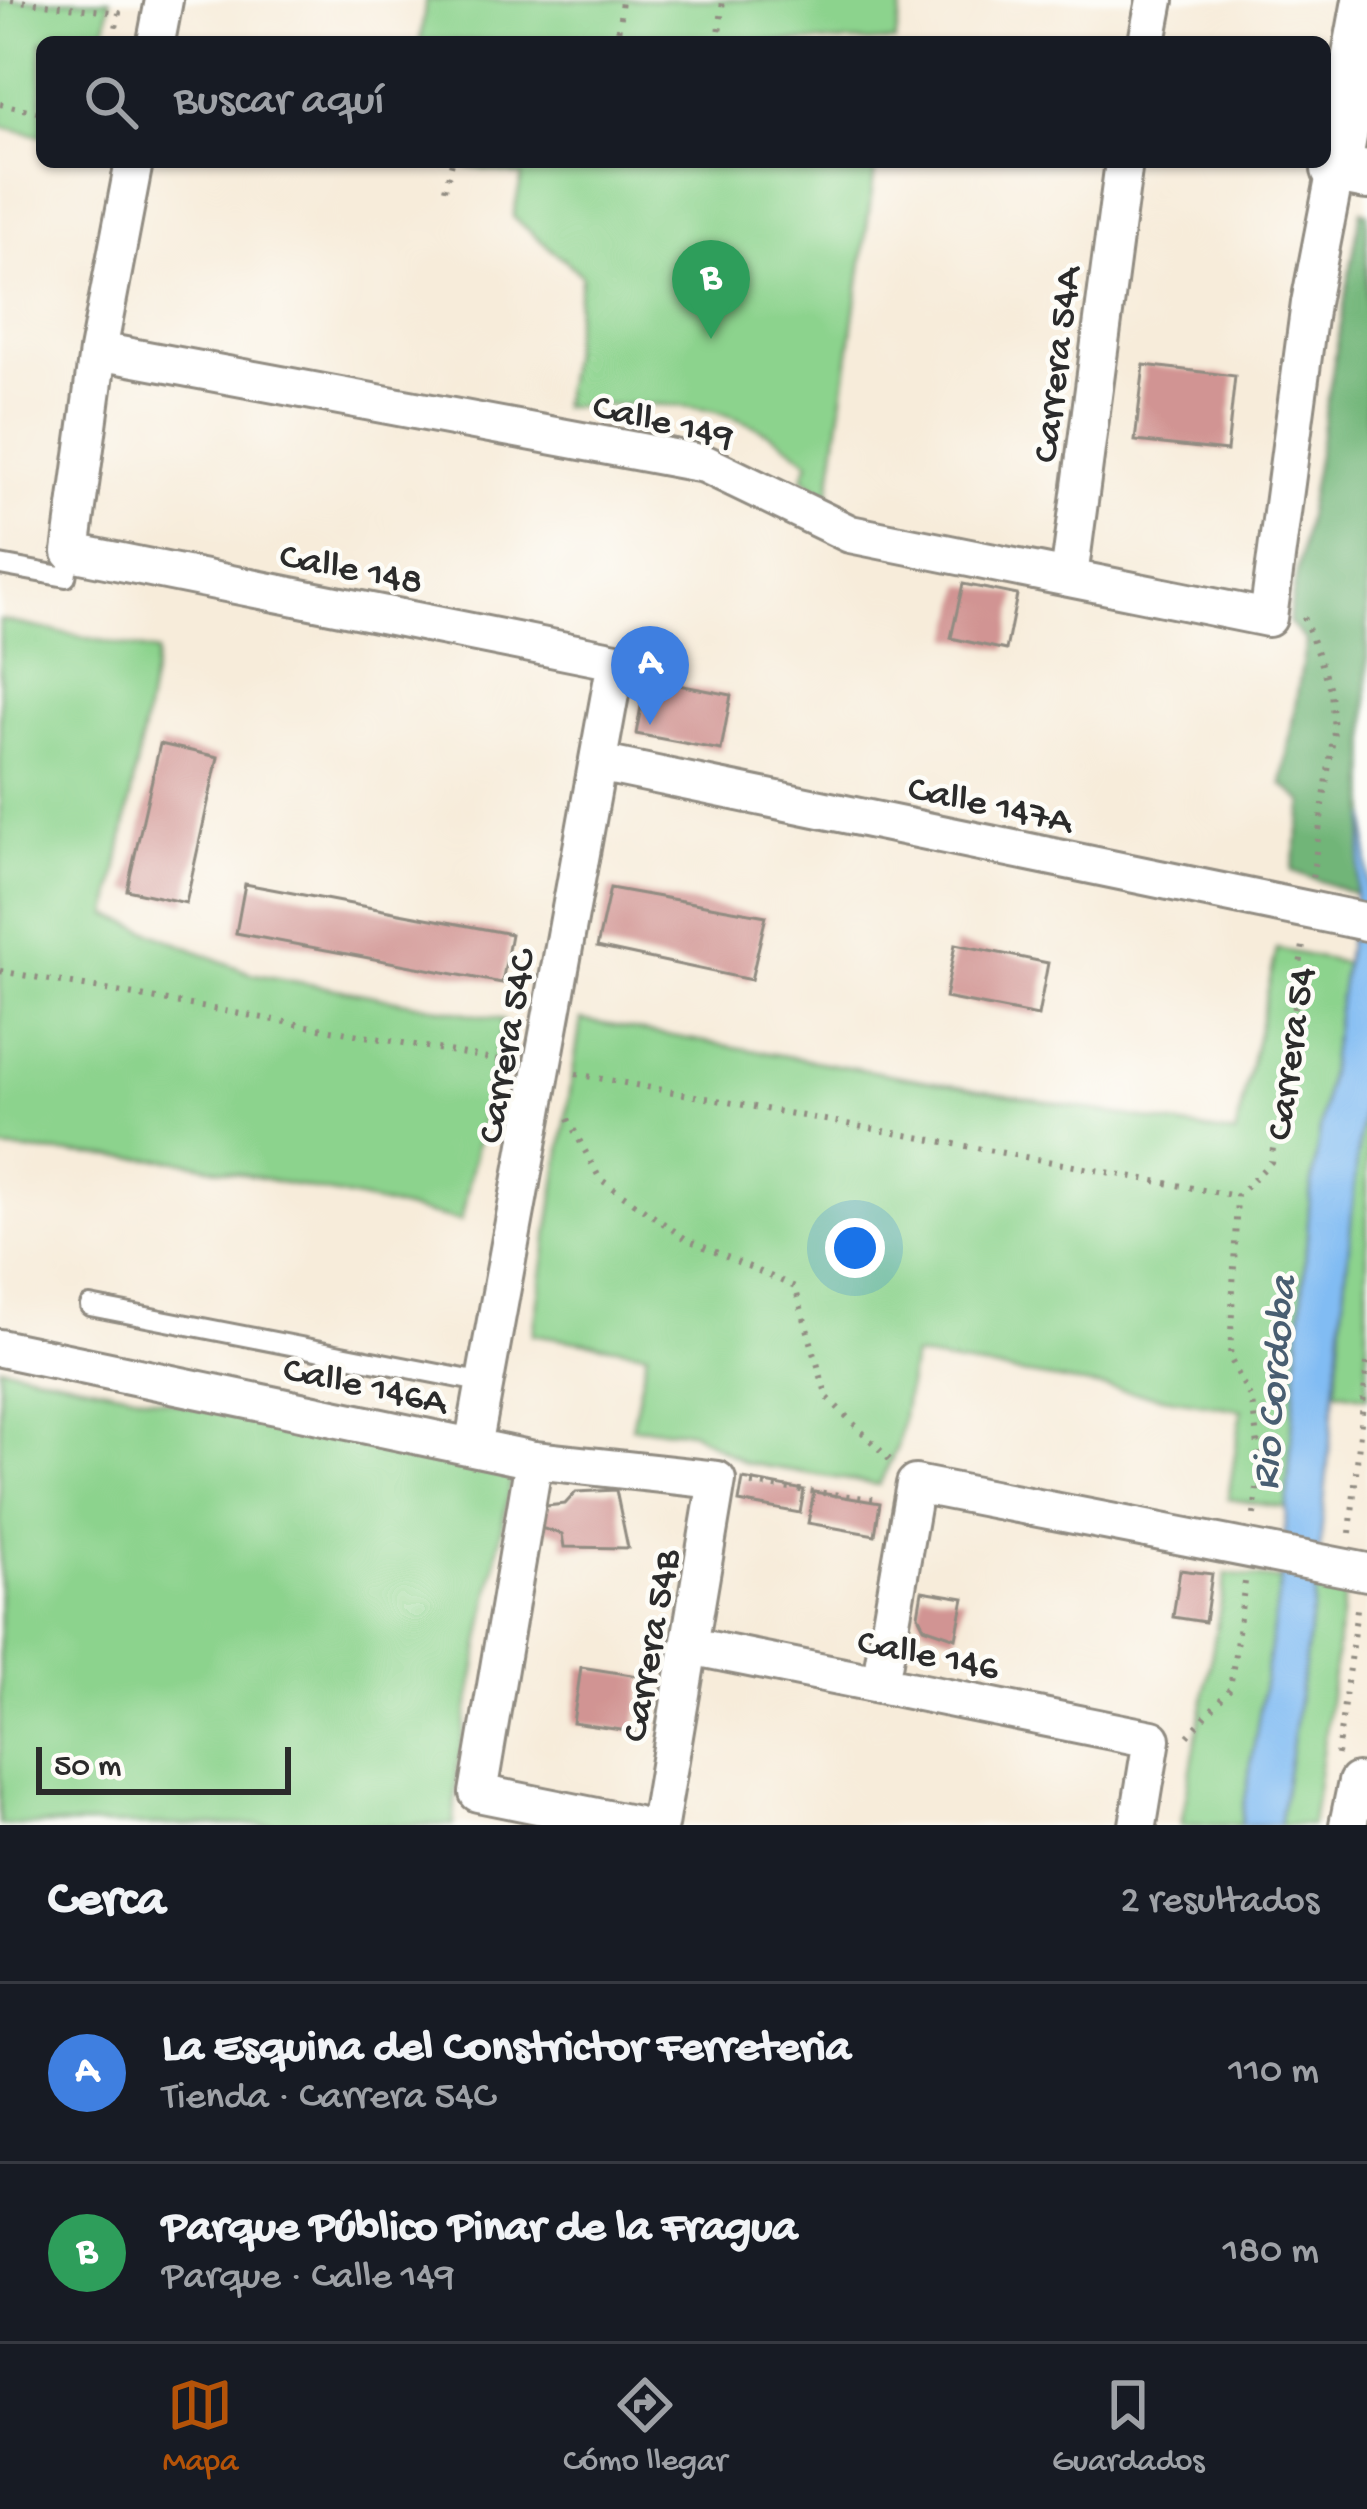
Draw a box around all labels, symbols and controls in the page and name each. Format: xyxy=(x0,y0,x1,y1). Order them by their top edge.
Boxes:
search box xyxy=(36,36,1331,168)
icon: search xyxy=(78,69,144,135)
text: Buscar aquí xyxy=(174,76,384,129)
pin: B xyxy=(672,240,750,339)
street label: Carrera 54A xyxy=(1025,262,1095,466)
street label: Calle 149 xyxy=(588,386,737,463)
street label: Calle 148 xyxy=(275,535,426,608)
pin: A xyxy=(611,626,689,725)
street label: Calle 147A xyxy=(903,768,1078,848)
street label: Carrera 54C xyxy=(470,944,550,1147)
street label: Carrera 54 xyxy=(1259,965,1329,1143)
your location xyxy=(825,1218,885,1278)
water label: Rio Cordoba xyxy=(1244,1272,1311,1492)
street label: Calle 146A xyxy=(278,1349,453,1429)
street label: Carrera 54B xyxy=(614,1546,694,1746)
street label: Calle 146 xyxy=(853,1622,1003,1694)
scale bar xyxy=(36,1741,291,1794)
text: 50 m xyxy=(54,1749,121,1787)
text: Cerca xyxy=(48,1873,166,1933)
text: 2 resultados xyxy=(1120,1880,1319,1926)
text: La Esquina del Constrictor Ferreteria xyxy=(162,2023,851,2076)
text: A xyxy=(75,2050,99,2096)
text: 110 m xyxy=(1228,2050,1319,2096)
text: Tienda · Carrera 54C xyxy=(162,2076,495,2122)
text: Parque Público Pinar de la Fragua xyxy=(162,2203,797,2256)
text: B xyxy=(77,2230,97,2276)
text: 180 m xyxy=(1223,2230,1319,2276)
text: Parque · Calle 149 xyxy=(162,2256,455,2302)
tab: Mapa xyxy=(162,2372,238,2482)
tab: Cómo llegar xyxy=(563,2372,727,2482)
tab: Guardados xyxy=(1052,2372,1205,2482)

